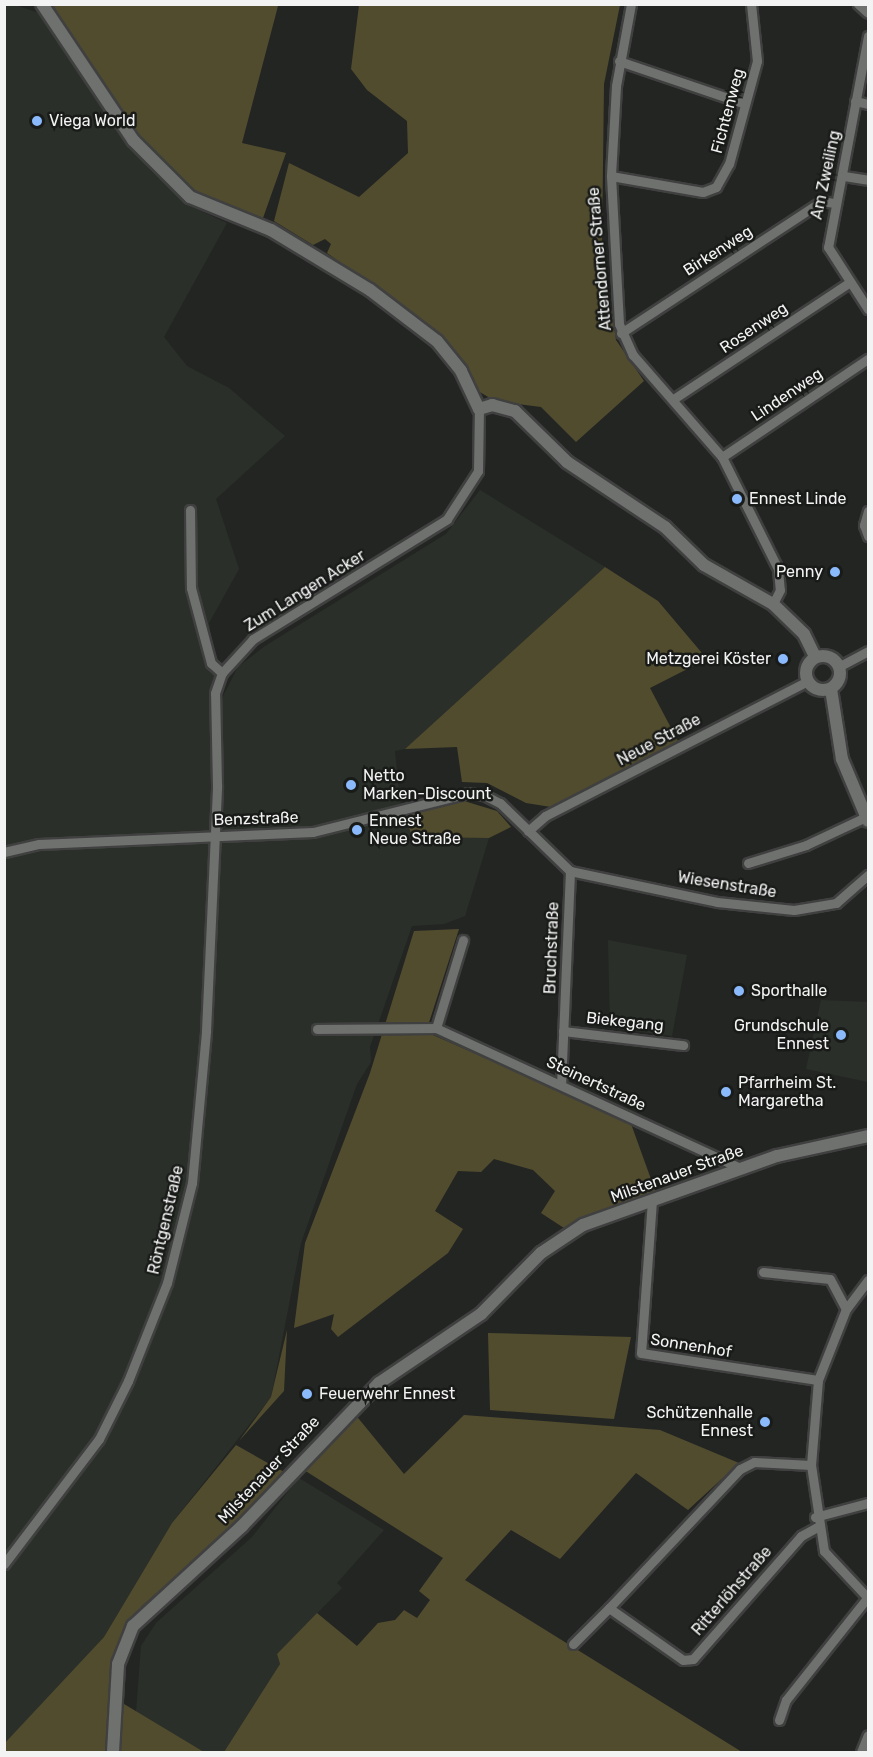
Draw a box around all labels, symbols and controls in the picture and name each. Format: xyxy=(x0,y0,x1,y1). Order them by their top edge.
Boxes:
street label: Fichtenweg xyxy=(707,66,749,156)
place label: Viega World xyxy=(49,111,136,131)
marker: Viega World xyxy=(30,114,44,128)
street label: Am Zweiling xyxy=(807,129,845,221)
street label: Attendorner Straße xyxy=(584,186,616,332)
street label: Birkenweg xyxy=(680,222,756,280)
street label: Rosenweg xyxy=(717,298,791,358)
street label: Lindenweg xyxy=(748,364,826,426)
place label: Ennest Linde xyxy=(749,489,846,509)
marker: Ennest Linde xyxy=(730,492,744,506)
street label: Zum Langen Acker xyxy=(241,546,369,636)
place label: Penny xyxy=(776,562,823,582)
marker: Penny xyxy=(828,565,842,579)
place label: Metzgerei Köster xyxy=(646,649,771,669)
marker: Metzgerei Köster xyxy=(776,652,790,666)
street label: Neue Straße xyxy=(614,710,704,770)
place label: Netto Marken-Discount xyxy=(363,766,491,804)
marker: Netto Marken-Discount xyxy=(344,778,358,792)
street label: Benzstraße xyxy=(213,808,299,830)
place label: Ennest Neue Straße xyxy=(369,811,461,849)
marker: Ennest Neue Straße xyxy=(350,823,364,837)
street label: Wiesenstraße xyxy=(676,868,778,902)
street label: Bruchstraße xyxy=(541,901,563,995)
place label: Sporthalle xyxy=(751,981,827,1001)
marker: Sporthalle xyxy=(732,984,746,998)
street label: Biekegang xyxy=(585,1008,665,1036)
place label: Grundschule Ennest xyxy=(734,1016,829,1054)
marker: Grundschule Ennest xyxy=(834,1028,848,1042)
street label: Steinertstraße xyxy=(543,1053,649,1115)
place label: Pfarrheim St. Margaretha xyxy=(738,1073,836,1111)
marker: Pfarrheim St. Margaretha xyxy=(719,1085,733,1099)
street label: Milstenauer Straße xyxy=(608,1141,746,1207)
street label: Röntgenstraße xyxy=(144,1164,188,1276)
street label: Sonnenhof xyxy=(649,1330,733,1362)
place label: Feuerwehr Ennest xyxy=(319,1384,456,1404)
marker: Feuerwehr Ennest xyxy=(300,1387,314,1401)
place label: Schützenhalle Ennest xyxy=(647,1403,753,1441)
street label: Milstenauer Straße xyxy=(214,1412,324,1528)
marker: Schützenhalle Ennest xyxy=(758,1415,772,1429)
street label: Ritterlöhstraße xyxy=(688,1542,776,1640)

